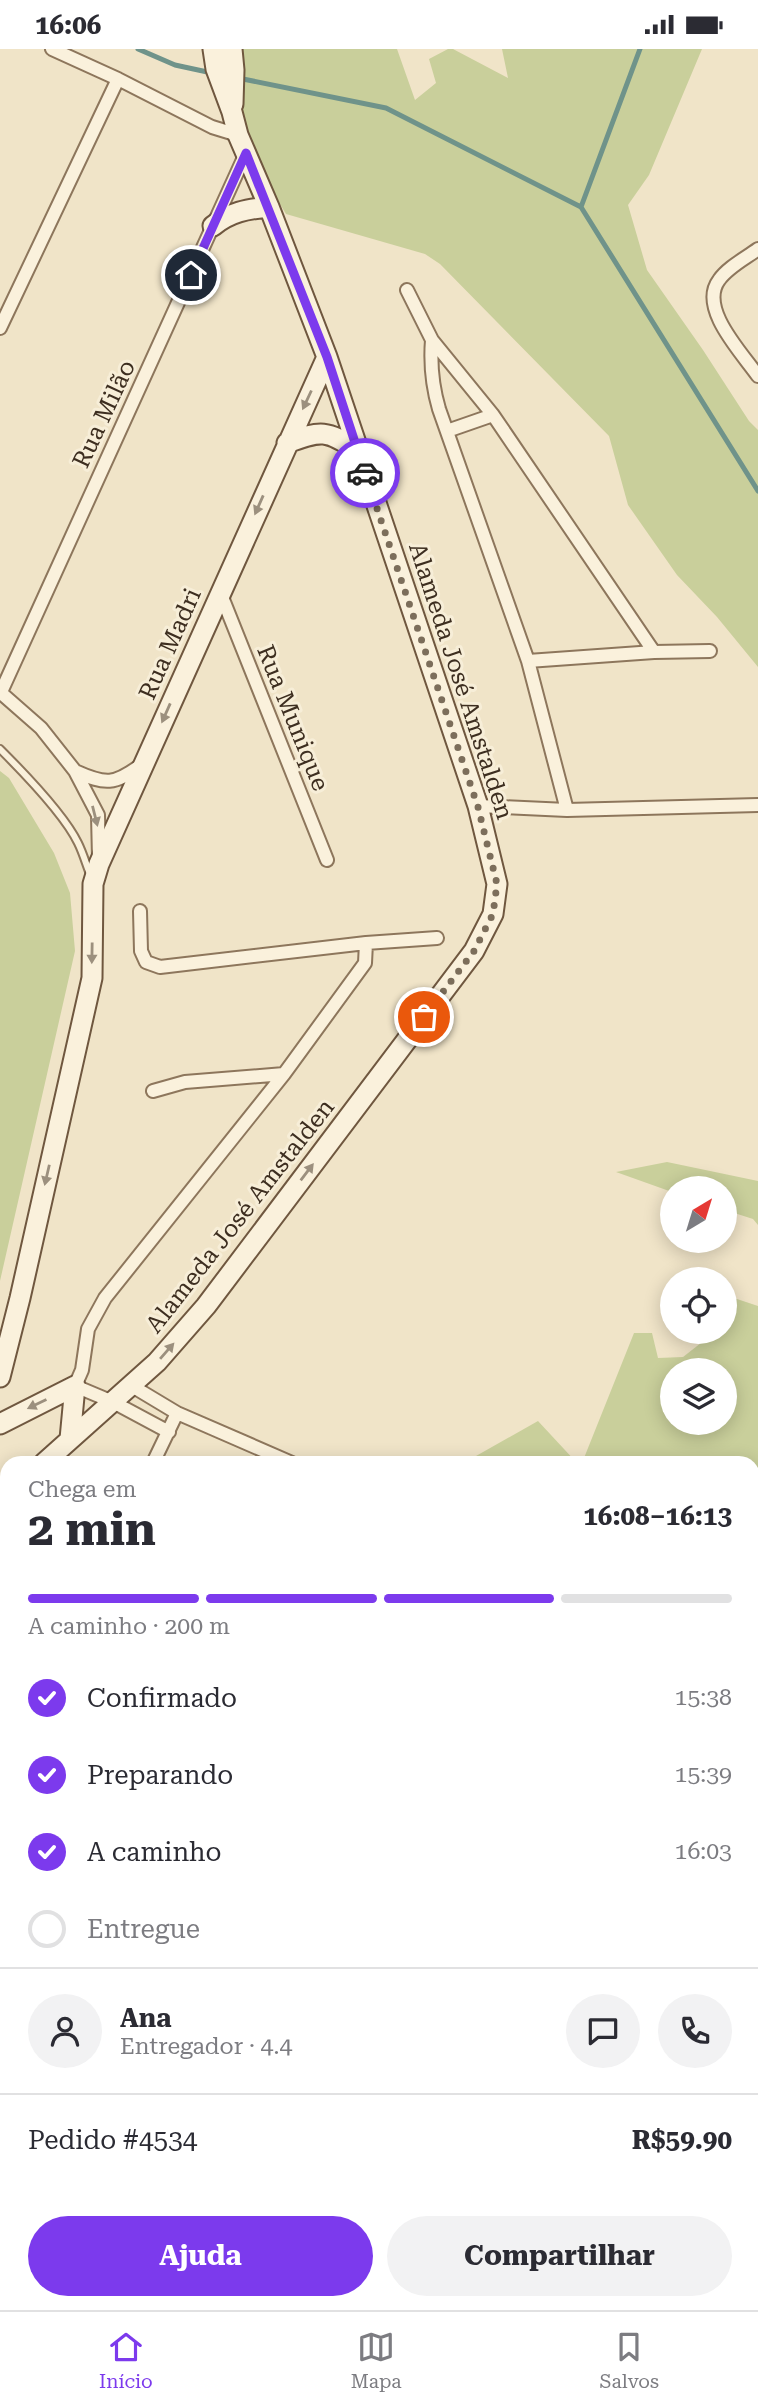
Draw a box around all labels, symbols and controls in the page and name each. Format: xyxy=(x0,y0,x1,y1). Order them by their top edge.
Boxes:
text: 16:06 xyxy=(35,10,101,40)
pin xyxy=(161,245,221,305)
icon: home xyxy=(172,256,210,294)
street label: Rua Milão xyxy=(67,356,141,472)
one-way arrow xyxy=(301,390,313,410)
courier xyxy=(330,438,400,508)
icon: car xyxy=(346,454,384,492)
one-way arrow xyxy=(253,495,265,515)
street label: Alameda José Amstalden xyxy=(403,539,519,823)
street label: Rua Madri xyxy=(133,584,207,704)
street label: Rua Munique xyxy=(251,641,335,795)
one-way arrow xyxy=(160,703,172,723)
one-way arrow xyxy=(90,805,101,827)
one-way arrow xyxy=(86,942,98,964)
pin xyxy=(394,987,454,1047)
icon: bag xyxy=(405,998,443,1036)
street label: Alameda José Amstalden xyxy=(140,1094,340,1338)
one-way arrow xyxy=(42,1164,53,1186)
one-way arrow xyxy=(300,1164,315,1182)
north arrow xyxy=(660,1176,737,1253)
map controls xyxy=(660,1176,737,1435)
button: locate xyxy=(660,1267,737,1344)
one-way arrow xyxy=(159,1342,175,1360)
button: layers xyxy=(660,1358,737,1435)
one-way arrow xyxy=(27,1399,47,1410)
text: Chega em xyxy=(28,1476,136,1503)
text: 16:08–16:13 xyxy=(583,1501,732,1531)
text: 2 min xyxy=(28,1502,156,1556)
text: A caminho · 200 m xyxy=(28,1613,230,1640)
icon: check xyxy=(28,1679,66,1717)
text: Confirmado xyxy=(87,1683,237,1713)
text: 15:38 xyxy=(675,1684,732,1711)
icon: check xyxy=(28,1756,66,1794)
text: Preparando xyxy=(87,1760,233,1790)
text: 15:39 xyxy=(675,1761,732,1788)
icon: check xyxy=(28,1833,66,1871)
text: A caminho xyxy=(87,1837,222,1867)
text: 16:03 xyxy=(675,1838,732,1865)
text: Entregue xyxy=(87,1914,200,1944)
button: person xyxy=(28,1994,102,2068)
button: chat xyxy=(566,1994,640,2068)
button: phone xyxy=(658,1994,732,2068)
text: Ana xyxy=(120,2003,172,2033)
text: Entregador · 4.4 xyxy=(120,2033,292,2060)
text: Pedido #4534 xyxy=(28,2125,197,2155)
text: R$59.90 xyxy=(632,2125,732,2155)
button: Ajuda xyxy=(28,2216,373,2296)
button: Compartilhar xyxy=(387,2216,732,2296)
tab: Início xyxy=(99,2328,153,2393)
tab: Mapa xyxy=(351,2328,402,2393)
tab: Salvos xyxy=(600,2328,659,2393)

